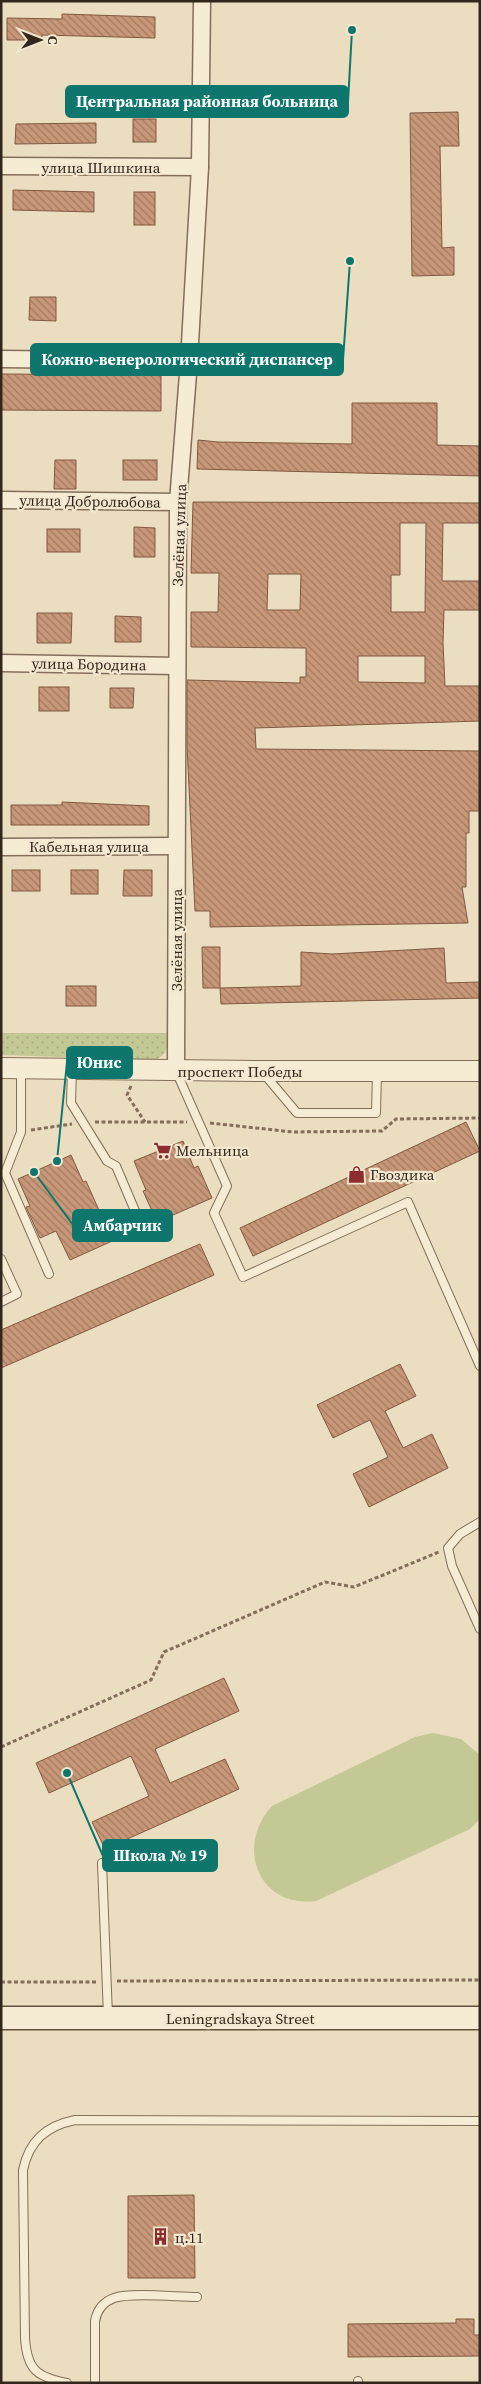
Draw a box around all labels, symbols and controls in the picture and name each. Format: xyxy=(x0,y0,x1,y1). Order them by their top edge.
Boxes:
north arrow xyxy=(15,15,65,65)
text: С xyxy=(43,36,63,45)
callout: Центральная районная больница xyxy=(66,86,348,117)
text: Центральная районная больница xyxy=(76,90,339,112)
street label: улица Шишкина xyxy=(42,157,161,178)
callout: Кожно-венерологический диспансер xyxy=(31,344,343,375)
text: Кожно-венерологический диспансер xyxy=(41,348,333,370)
street label: Зелёная улица xyxy=(167,483,191,587)
street label: улица Добролюбова xyxy=(19,489,161,513)
street label: улица Бородина xyxy=(31,652,147,676)
street label: Кабельная улица xyxy=(29,836,149,857)
street label: Зелёная улица xyxy=(166,888,187,991)
callout: Юнис xyxy=(67,1047,132,1078)
text: Юнис xyxy=(76,1051,122,1073)
street label: проспект Победы xyxy=(178,1061,302,1082)
supermarket icon: Мельница xyxy=(152,1140,172,1160)
place label: Мельница xyxy=(176,1140,249,1161)
shop icon: Гвоздика xyxy=(346,1164,366,1184)
place label: Гвоздика xyxy=(370,1164,435,1185)
callout: Амбарчик xyxy=(73,1210,172,1241)
text: Амбарчик xyxy=(83,1214,162,1236)
callout: Школа № 19 xyxy=(103,1840,217,1871)
text: Школа № 19 xyxy=(113,1844,207,1866)
street label: Leningradskaya Street xyxy=(166,2008,314,2029)
building icon: ц.11 xyxy=(151,2227,171,2247)
place label: ц.11 xyxy=(175,2227,204,2248)

